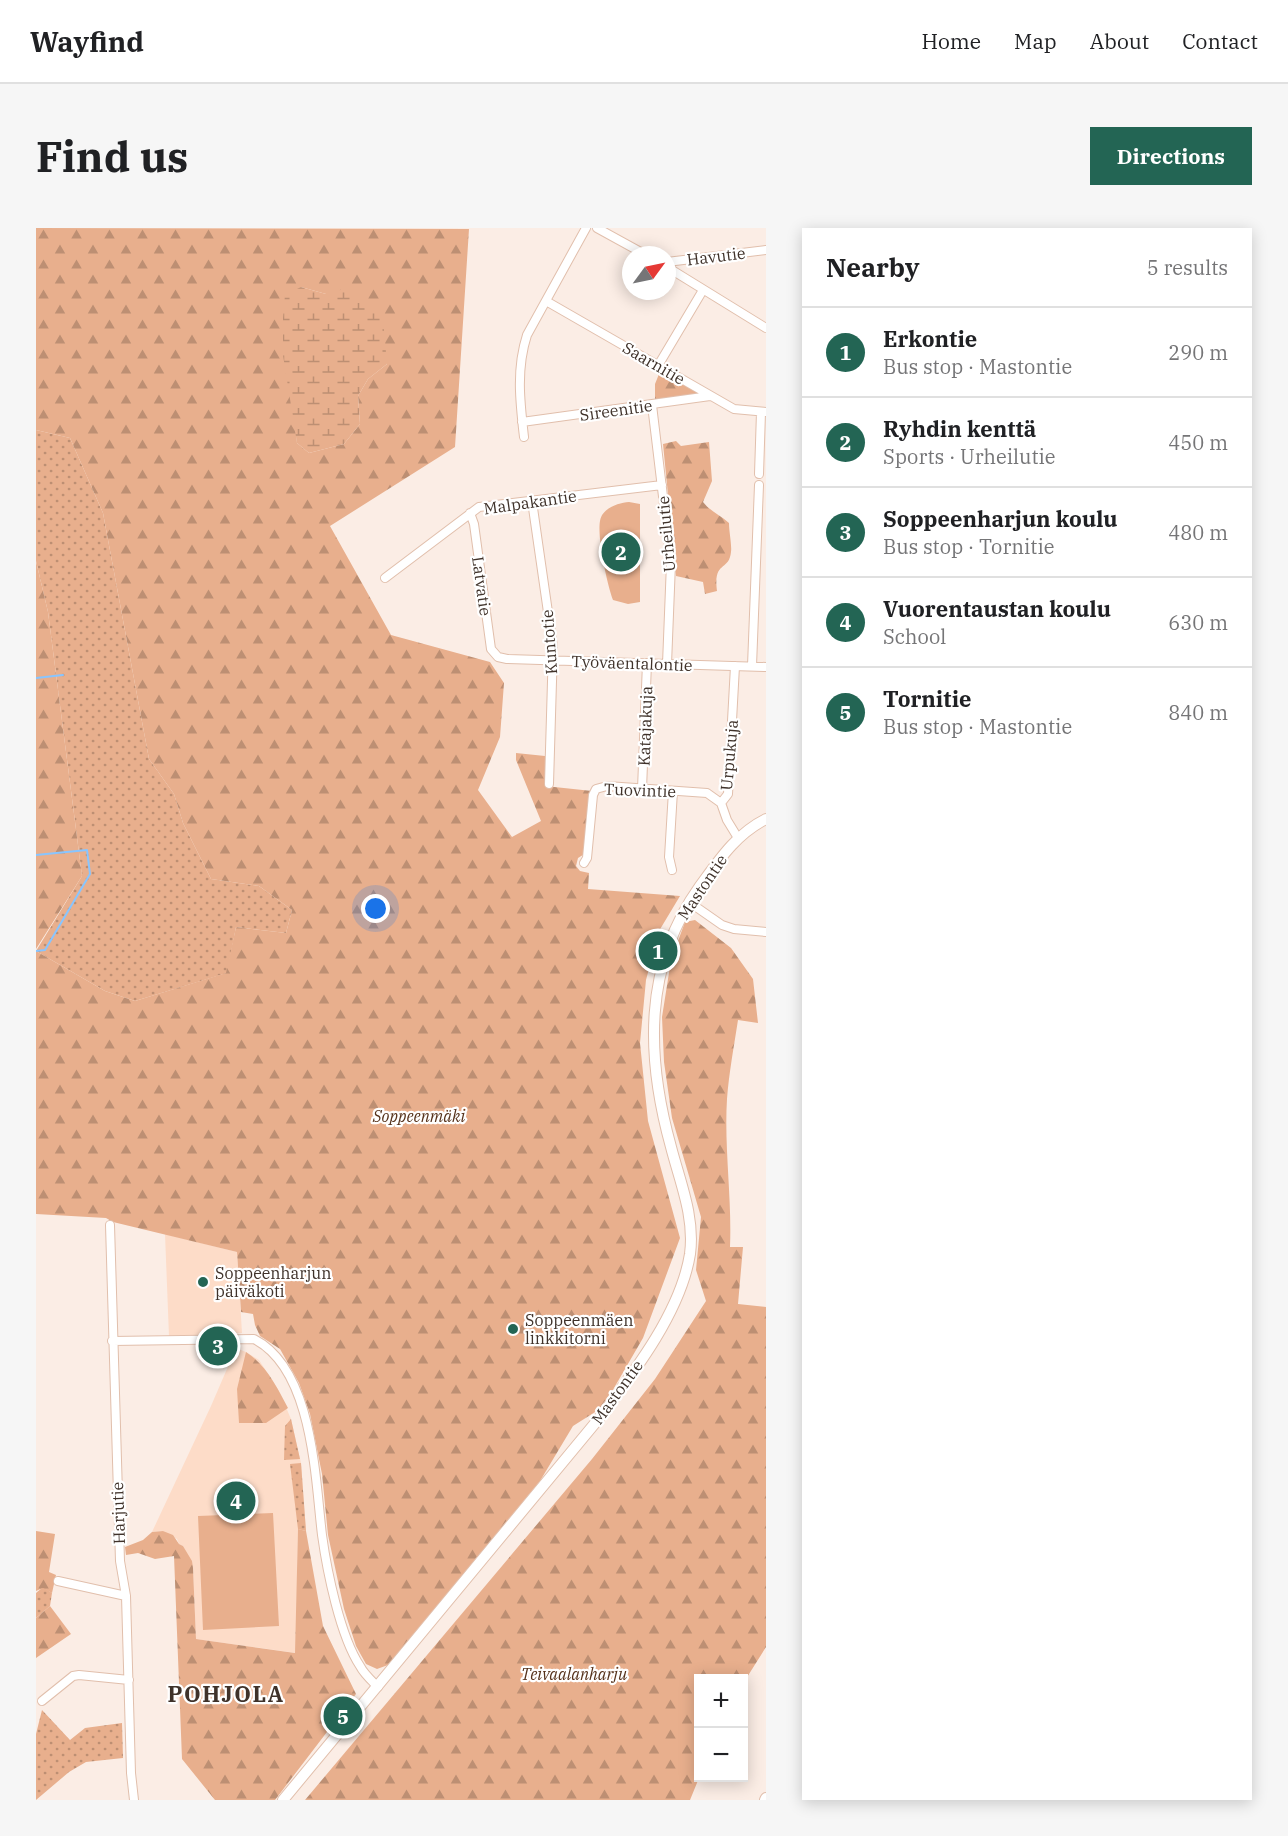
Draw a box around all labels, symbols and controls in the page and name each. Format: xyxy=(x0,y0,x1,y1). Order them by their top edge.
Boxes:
text: Wayfind xyxy=(30,23,144,60)
text: Home xyxy=(921,27,981,55)
text: Map xyxy=(1014,27,1057,55)
text: About xyxy=(1090,27,1149,55)
text: Contact xyxy=(1182,27,1258,55)
button: Directions xyxy=(1090,127,1252,185)
text: Find us xyxy=(36,129,188,184)
street label: Havutie xyxy=(686,242,746,270)
north arrow xyxy=(622,246,676,300)
text: Nearby xyxy=(826,250,920,284)
text: 5 results xyxy=(1147,254,1228,281)
text: Erkontie xyxy=(883,324,977,353)
street label: Saarnitie xyxy=(619,337,689,389)
text: 1 xyxy=(840,339,852,366)
text: 290 m xyxy=(1168,339,1228,366)
text: Bus stop · Mastontie xyxy=(883,353,1072,380)
street label: Sireenitie xyxy=(578,395,654,425)
text: Ryhdin kenttä xyxy=(883,414,1036,443)
text: 2 xyxy=(840,429,852,456)
text: 450 m xyxy=(1168,429,1228,456)
text: Sports · Urheilutie xyxy=(883,443,1056,470)
street label: Malpakantie xyxy=(482,486,578,518)
street label: Urheilutie xyxy=(653,495,679,573)
text: Soppeenharjun koulu xyxy=(883,504,1118,533)
text: 3 xyxy=(840,519,852,546)
text: 480 m xyxy=(1168,519,1228,546)
pin: 2 xyxy=(602,530,640,574)
text: Bus stop · Tornitie xyxy=(883,533,1054,560)
street label: Latvatie xyxy=(468,555,496,617)
text: Vuorentaustan koulu xyxy=(883,594,1111,623)
street label: Kuntotie xyxy=(537,609,561,675)
text: 4 xyxy=(840,609,852,636)
text: 630 m xyxy=(1168,609,1228,636)
text: School xyxy=(883,623,946,650)
street label: Työväentalontie xyxy=(571,651,693,675)
text: Tornitie xyxy=(883,684,971,713)
street label: Katajakuja xyxy=(634,685,656,766)
text: 5 xyxy=(840,699,852,726)
text: 840 m xyxy=(1168,699,1228,726)
text: Bus stop · Mastontie xyxy=(883,713,1072,740)
street label: Urpukuja xyxy=(716,718,742,791)
street label: Tuovintie xyxy=(604,779,676,801)
street label: Mastontie xyxy=(673,851,731,923)
your location xyxy=(361,894,390,923)
pin: 1 xyxy=(638,928,678,974)
park label: Soppeenmäki xyxy=(372,1106,465,1126)
place label: Soppeenharjun päiväkoti xyxy=(215,1263,331,1301)
marker: Soppeenharjun päiväkoti xyxy=(196,1275,210,1289)
place label: Soppeenmäen linkkitorni xyxy=(525,1310,633,1348)
marker: Soppeenmäen linkkitorni xyxy=(506,1322,520,1336)
pin: 3 xyxy=(198,1324,237,1368)
street label: Mastontie xyxy=(587,1356,647,1428)
pin: 4 xyxy=(216,1478,256,1524)
street label: Harjutie xyxy=(107,1481,129,1545)
park label: Teivaalanharju xyxy=(521,1664,627,1684)
map controls xyxy=(694,1674,748,1782)
button: + xyxy=(694,1674,748,1728)
district label: POHJOLA xyxy=(167,1679,285,1708)
pin: 5 xyxy=(324,1694,362,1738)
button: − xyxy=(694,1728,748,1782)

